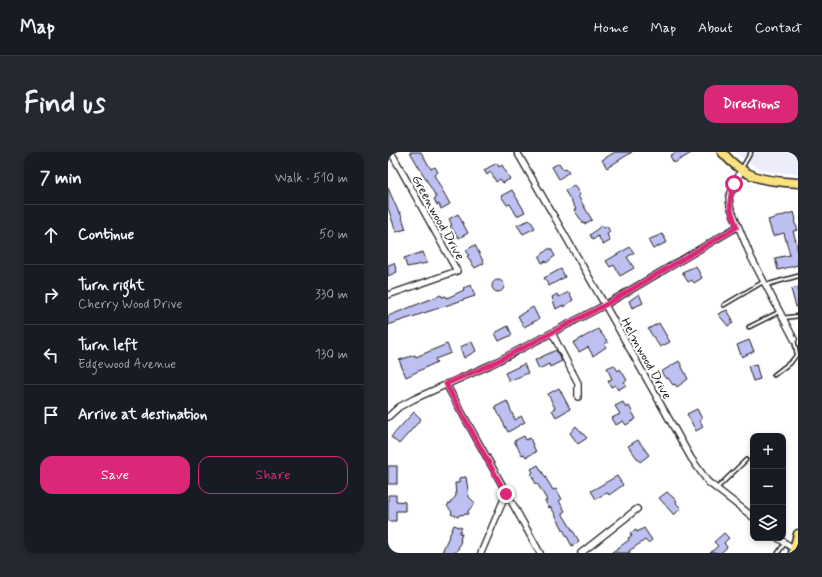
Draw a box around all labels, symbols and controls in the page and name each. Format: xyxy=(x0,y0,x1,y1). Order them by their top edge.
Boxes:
text: Map xyxy=(20,15,55,40)
text: Home xyxy=(594,19,628,37)
text: Map xyxy=(650,19,676,37)
text: About xyxy=(698,19,733,37)
text: Contact xyxy=(755,19,802,37)
button: Directions xyxy=(704,85,798,123)
text: Find us xyxy=(24,86,105,123)
text: 7 min xyxy=(40,167,82,189)
text: Walk · 510 m xyxy=(275,170,348,187)
street label: Greenwood Drive xyxy=(407,172,468,263)
route start xyxy=(725,175,743,193)
icon: ahead xyxy=(40,224,62,246)
text: Continue xyxy=(78,225,134,245)
text: 50 m xyxy=(319,226,348,243)
text: Turn right xyxy=(78,276,145,296)
icon: right xyxy=(40,284,62,306)
text: 330 m xyxy=(315,286,348,303)
text: Cherry Wood Drive xyxy=(78,296,182,313)
street label: Helmwood Drive xyxy=(616,315,675,403)
text: Turn left xyxy=(78,336,138,356)
icon: left xyxy=(40,344,62,366)
text: 130 m xyxy=(315,346,348,363)
text: Edgewood Avenue xyxy=(78,356,176,373)
icon: arrive xyxy=(40,404,62,426)
text: Arrive at destination xyxy=(78,405,207,425)
map controls xyxy=(750,433,786,541)
button: + xyxy=(750,433,786,469)
button: Save xyxy=(40,456,190,494)
button: Share xyxy=(198,456,348,494)
button: − xyxy=(750,469,786,505)
route end xyxy=(497,485,515,503)
button: layers xyxy=(750,505,786,541)

